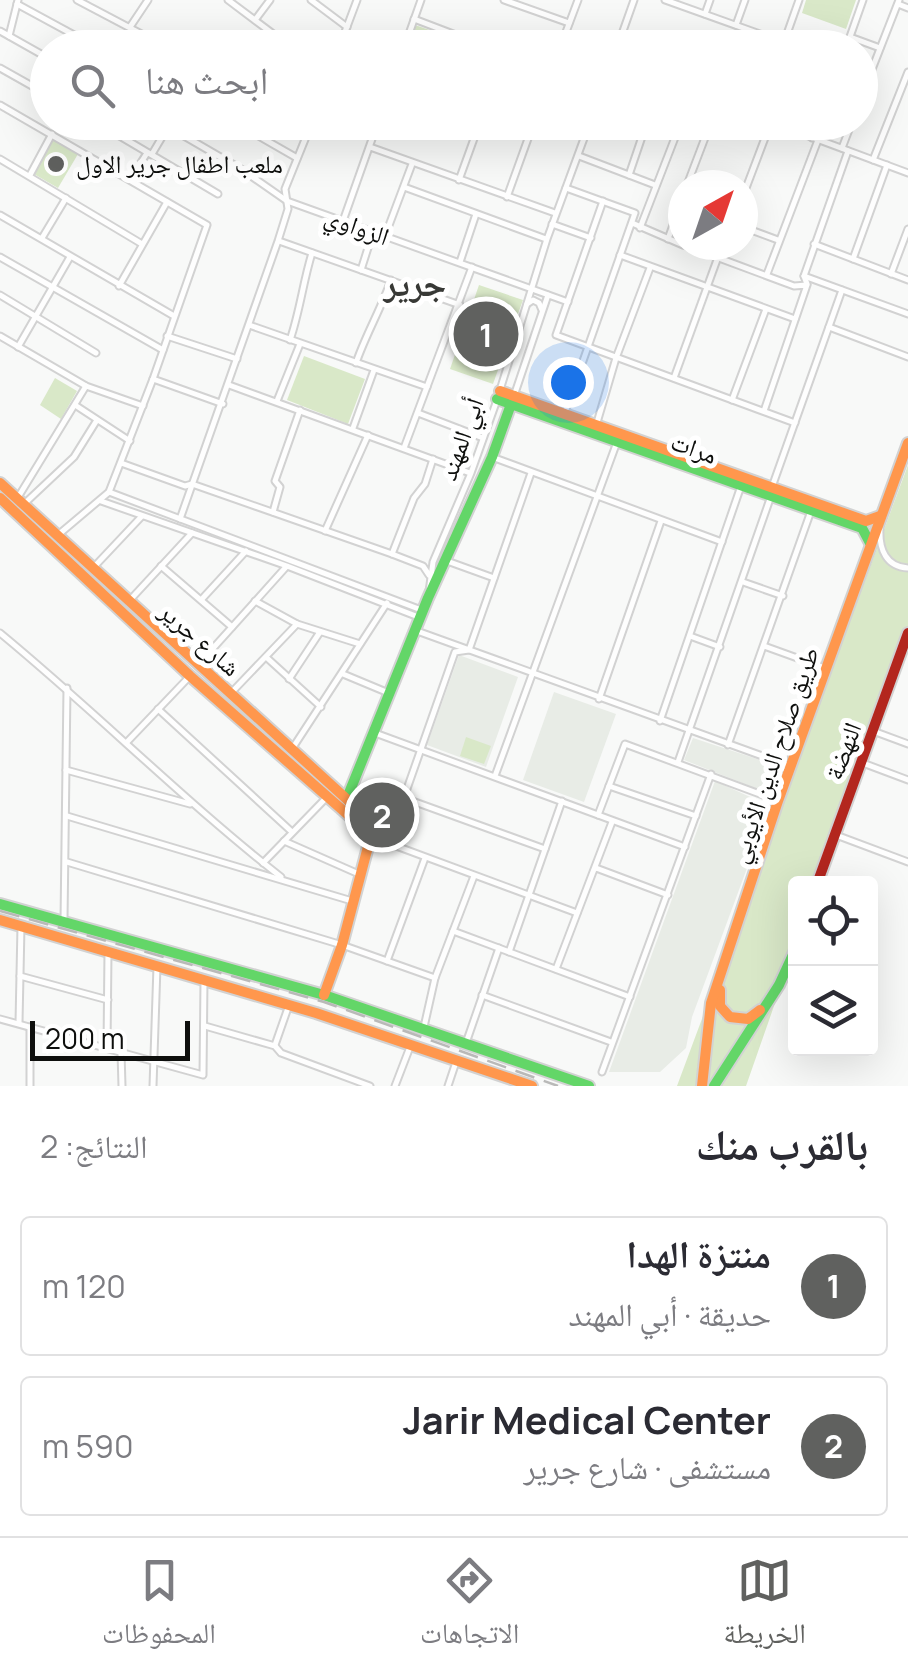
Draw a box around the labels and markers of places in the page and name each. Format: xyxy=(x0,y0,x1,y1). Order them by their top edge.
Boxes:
place label: ملعب اطفال جرير الاول xyxy=(76,146,283,181)
marker: ملعب اطفال جرير الاول xyxy=(45,153,67,175)
pin: 1 xyxy=(454,296,518,372)
pin: 2 xyxy=(350,778,414,852)

